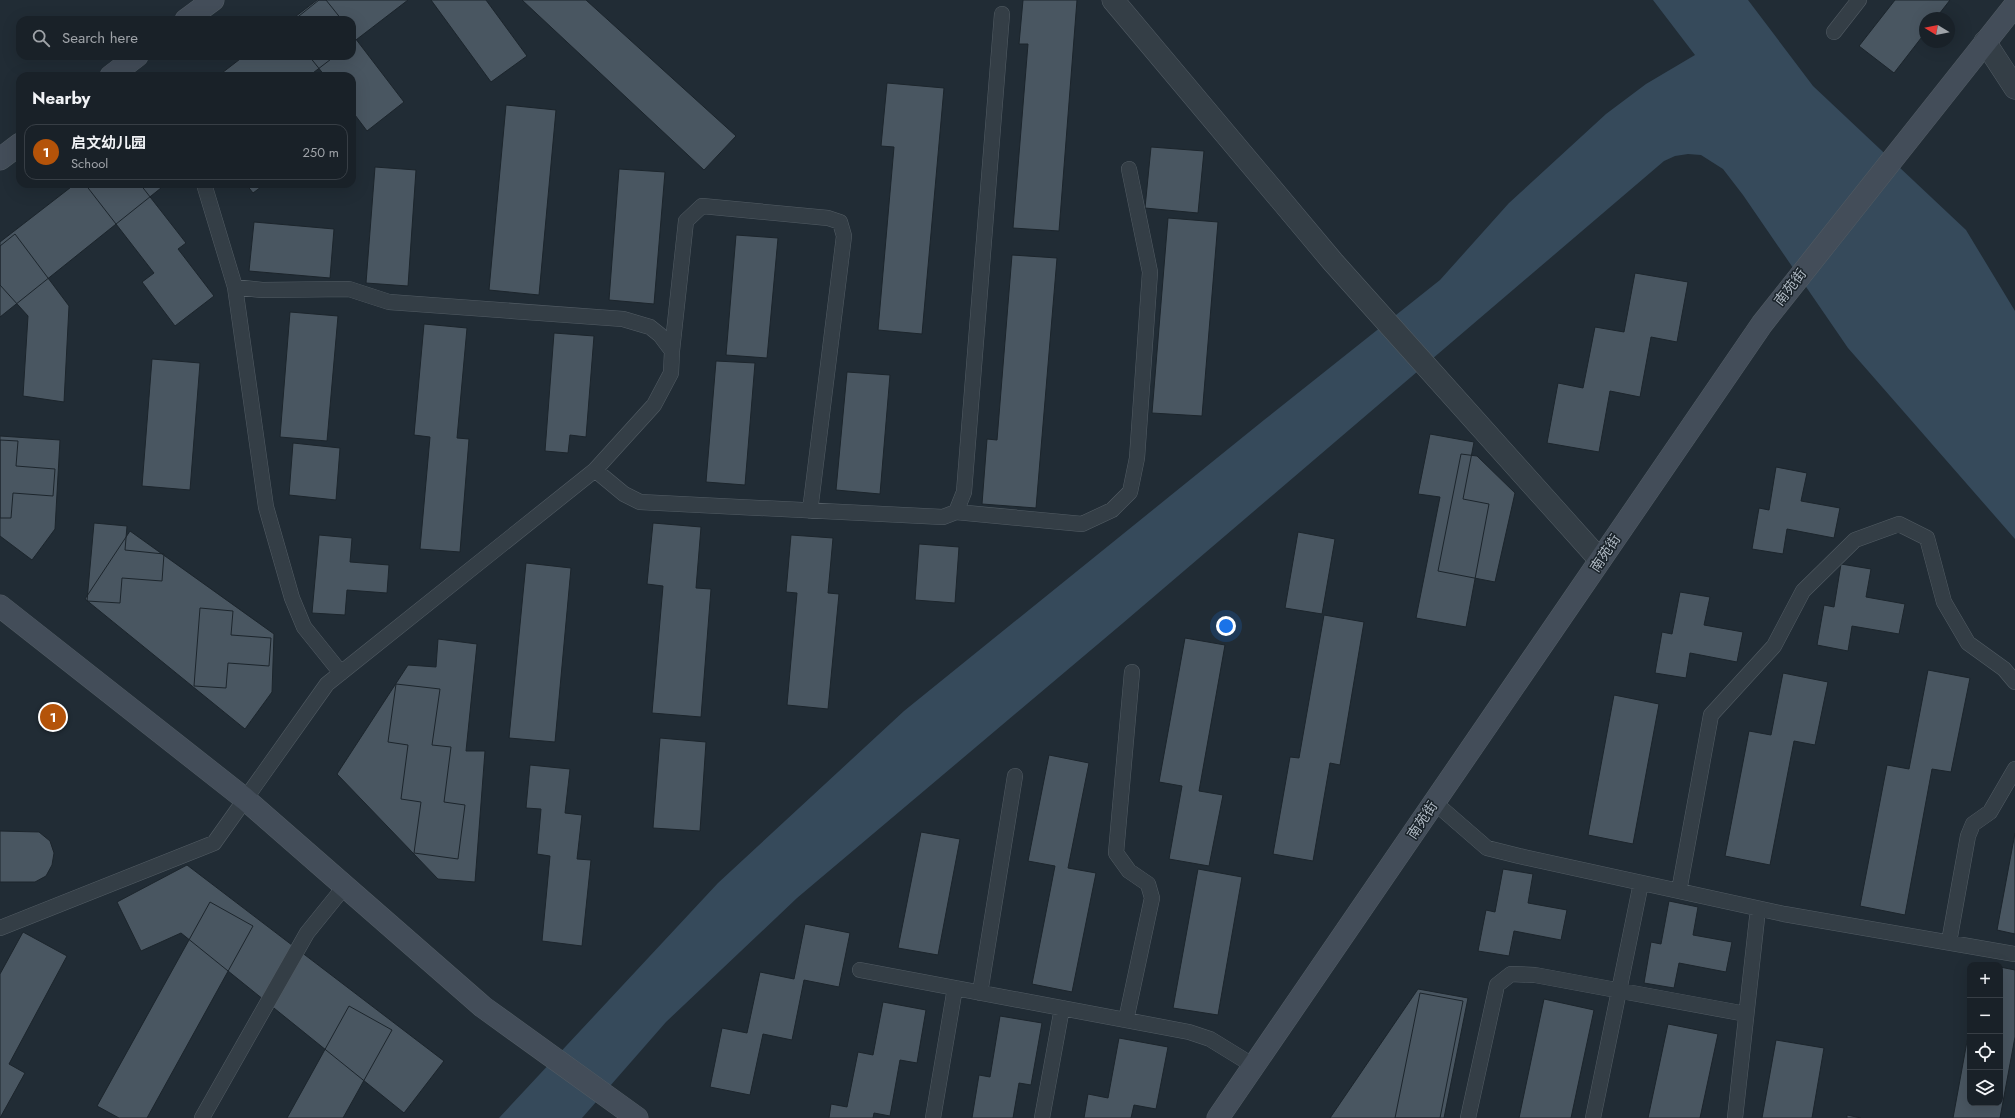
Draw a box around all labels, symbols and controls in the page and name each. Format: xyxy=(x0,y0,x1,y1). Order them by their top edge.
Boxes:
north arrow xyxy=(1919,12,1955,48)
search box xyxy=(16,16,356,60)
icon: search xyxy=(30,27,52,49)
text: Search here xyxy=(62,27,138,49)
text: Nearby xyxy=(32,86,90,110)
text: 启文幼儿园 xyxy=(71,132,146,154)
text: 1 xyxy=(43,143,49,162)
text: 250 m xyxy=(302,143,339,162)
text: School xyxy=(71,154,108,173)
street label: 南苑街 xyxy=(1769,264,1811,310)
street label: 南苑街 xyxy=(1585,530,1625,576)
your location xyxy=(1216,616,1236,636)
pin: 1 xyxy=(40,702,66,732)
street label: 南苑街 xyxy=(1402,797,1442,843)
map controls xyxy=(1967,962,2003,1106)
button: + xyxy=(1967,962,2003,998)
button: − xyxy=(1967,998,2003,1034)
button: locate xyxy=(1967,1034,2003,1070)
button: layers xyxy=(1967,1070,2003,1106)

